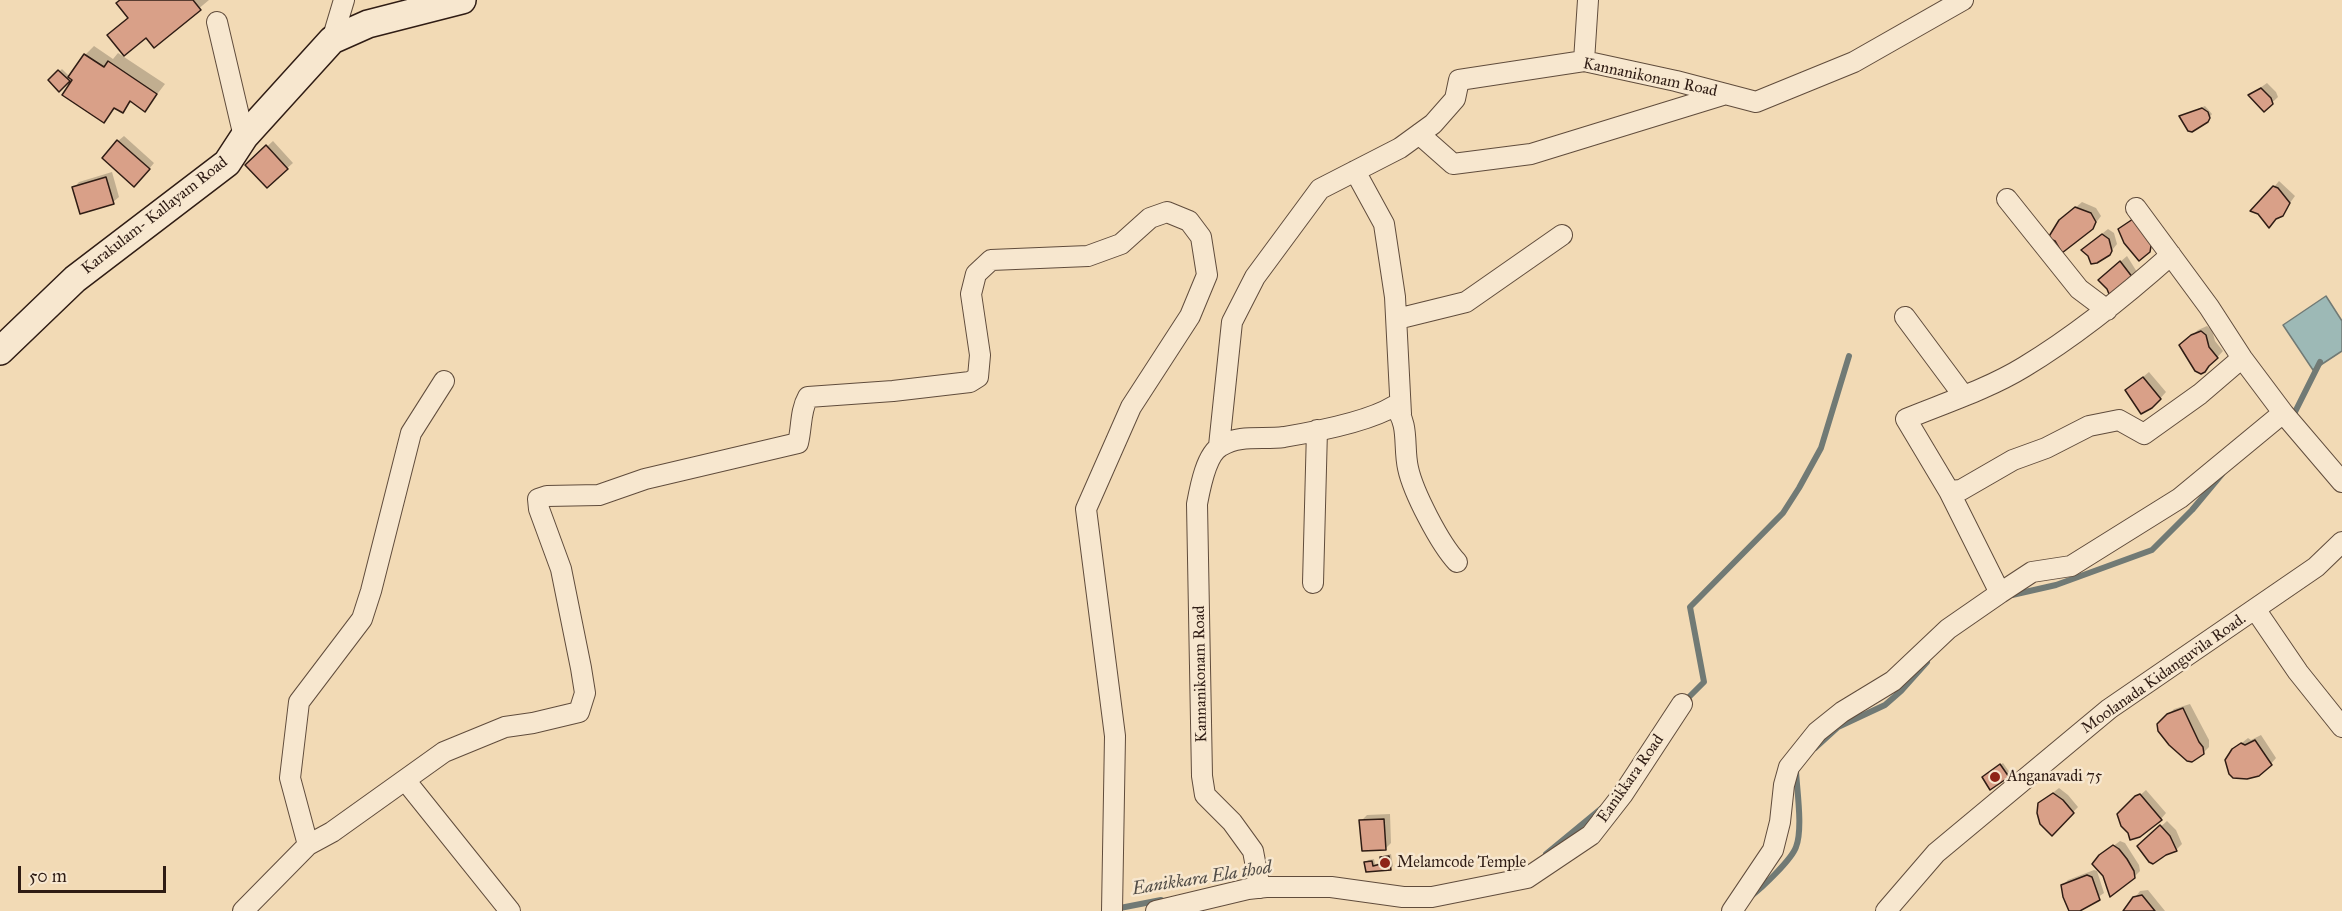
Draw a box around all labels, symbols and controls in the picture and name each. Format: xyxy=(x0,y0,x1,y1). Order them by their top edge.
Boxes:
street label: Kannanikonam Road xyxy=(1581,54,1719,102)
street label: Karakulam- Kallayam Road xyxy=(78,153,232,279)
street label: Kannanikonam Road xyxy=(1190,605,1212,743)
street label: Moolanada Kidanguvila Road. xyxy=(2078,610,2250,738)
street label: Eanikkara Road xyxy=(1594,731,1668,827)
place label: Anganavadi 75 xyxy=(2007,767,2102,787)
marker: Anganavadi 75 xyxy=(1988,770,2002,784)
place label: Melamcode Temple xyxy=(1397,853,1526,873)
scale bar xyxy=(21,854,170,892)
marker: Melamcode Temple xyxy=(1378,856,1392,870)
water label: Eanikkara Ela thod xyxy=(1131,857,1273,901)
text: 50 m xyxy=(29,865,67,887)

